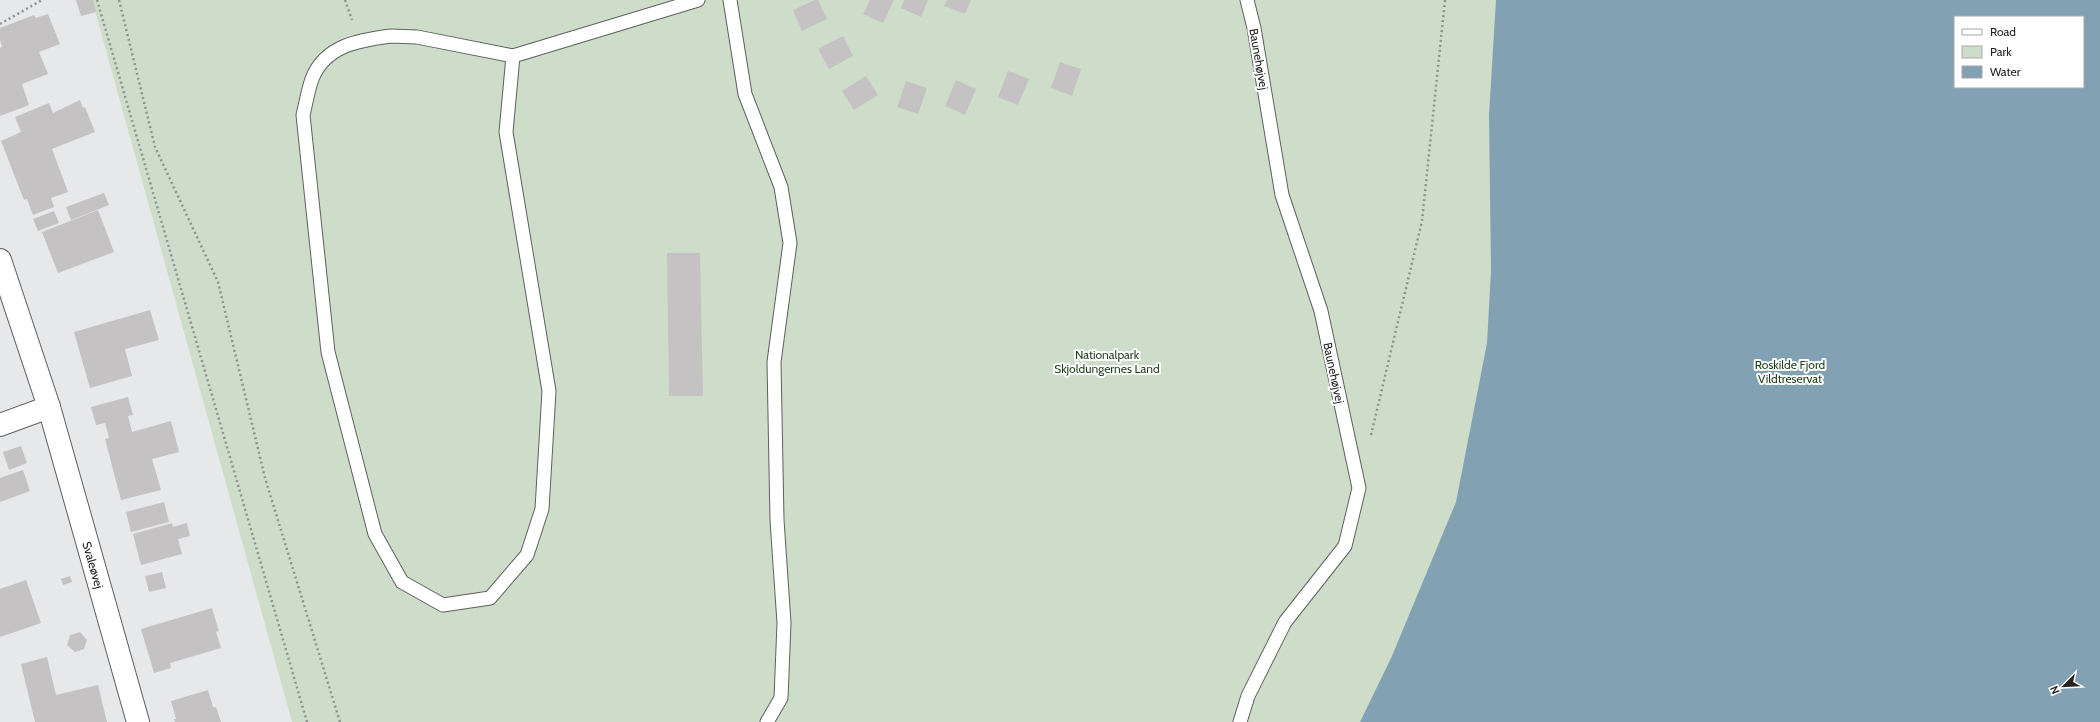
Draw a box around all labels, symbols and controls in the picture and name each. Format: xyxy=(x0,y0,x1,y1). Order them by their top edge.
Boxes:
legend xyxy=(1954,16,2084,88)
text: Road xyxy=(1990,24,2016,39)
street label: Baunehøjvej xyxy=(1246,27,1272,91)
text: Park xyxy=(1990,44,2012,59)
text: Water xyxy=(1990,64,2021,79)
street label: Baunehøjvej xyxy=(1320,341,1348,405)
park label: Nationalpark Skjoldungernes Land xyxy=(1054,347,1160,376)
park label: Roskilde Fjord Vildtreservat xyxy=(1755,357,1825,386)
street label: Svaleøvej xyxy=(80,540,107,590)
north arrow xyxy=(2044,666,2084,706)
text: N xyxy=(2047,684,2063,696)

